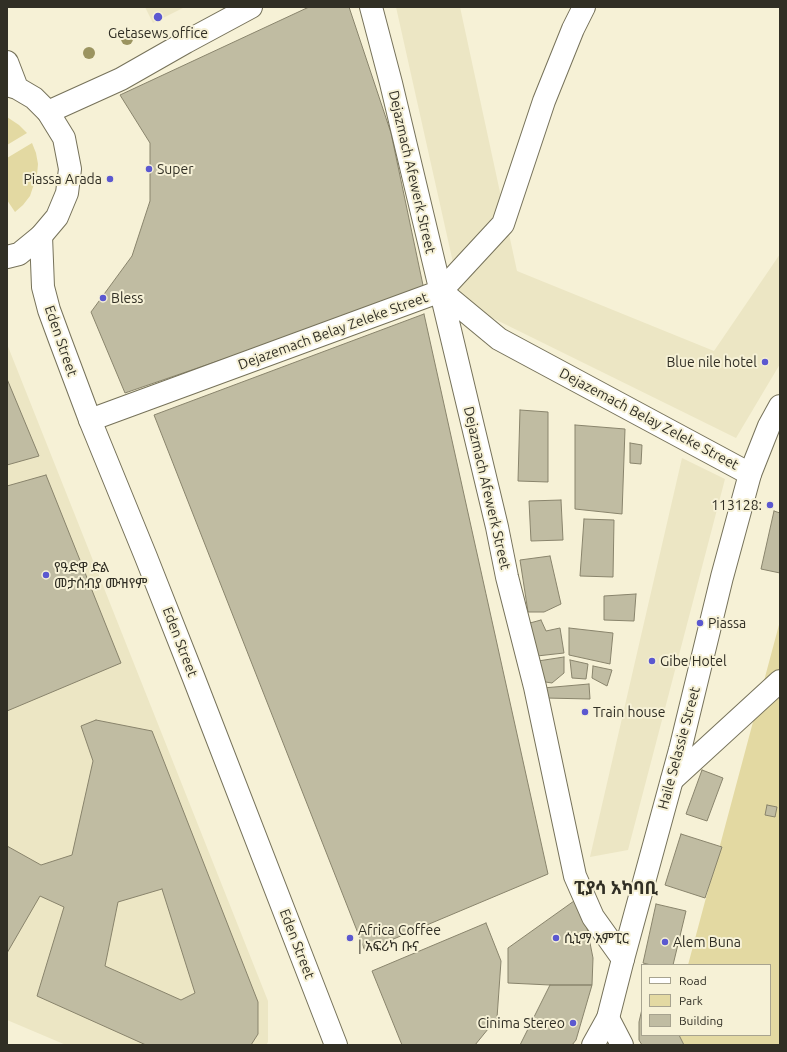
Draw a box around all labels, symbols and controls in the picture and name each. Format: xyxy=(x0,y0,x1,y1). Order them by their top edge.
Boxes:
marker: Getasews office xyxy=(152,11,164,23)
place label: Getasews office xyxy=(108,25,208,41)
street label: Dejazmach Afewerk Street xyxy=(385,89,439,255)
place label: Super xyxy=(157,161,194,177)
marker: Super xyxy=(144,164,154,174)
place label: Piassa Arada xyxy=(24,171,102,187)
marker: Piassa Arada xyxy=(105,174,115,184)
street label: Dejazemach Belay Zeleke Street xyxy=(236,289,430,373)
place label: Bless xyxy=(111,290,143,306)
marker: Bless xyxy=(98,293,108,303)
street label: Eden Street xyxy=(41,303,81,379)
place label: Blue nile hotel xyxy=(666,354,757,370)
marker: Blue nile hotel xyxy=(760,357,770,367)
street label: Dejazemach Belay Zeleke Street xyxy=(557,365,741,473)
street label: Dejazmach Afewerk Street xyxy=(460,405,514,571)
place label: 113128: xyxy=(711,497,762,513)
marker: 113128: xyxy=(765,500,775,510)
place label: የዓድዋ ድል መታሰብያ ሙዝየም xyxy=(54,559,147,592)
marker: የዓድዋ ድል መታሰብያ ሙዝየም xyxy=(41,570,51,580)
street label: Eden Street xyxy=(159,604,201,680)
place label: Piassa xyxy=(708,615,746,631)
marker: Piassa xyxy=(695,618,705,628)
place label: Gibe Hotel xyxy=(660,653,727,669)
marker: Gibe Hotel xyxy=(647,656,657,666)
street label: Haile Selassie Street xyxy=(655,685,703,811)
place label: Train house xyxy=(593,704,665,720)
marker: Train house xyxy=(580,707,590,717)
district label: ፒያሳ አካባቢ xyxy=(574,877,658,899)
street label: Eden Street xyxy=(276,906,318,982)
place label: Africa Coffee | አፍሪካ ቡና xyxy=(358,922,441,954)
place label: ሲኒማ አምፒር xyxy=(564,930,629,946)
marker: Africa Coffee | አፍሪካ ቡና xyxy=(345,933,355,943)
marker: ሲኒማ አምፒር xyxy=(551,933,561,943)
place label: Alem Buna xyxy=(673,934,741,950)
marker: Alem Buna xyxy=(660,937,670,947)
legend xyxy=(641,964,771,1036)
text: Road xyxy=(679,974,707,987)
text: Park xyxy=(679,994,703,1007)
text: Building xyxy=(679,1014,723,1027)
place label: Cinima Stereo xyxy=(477,1015,565,1031)
marker: Cinima Stereo xyxy=(568,1018,578,1028)

